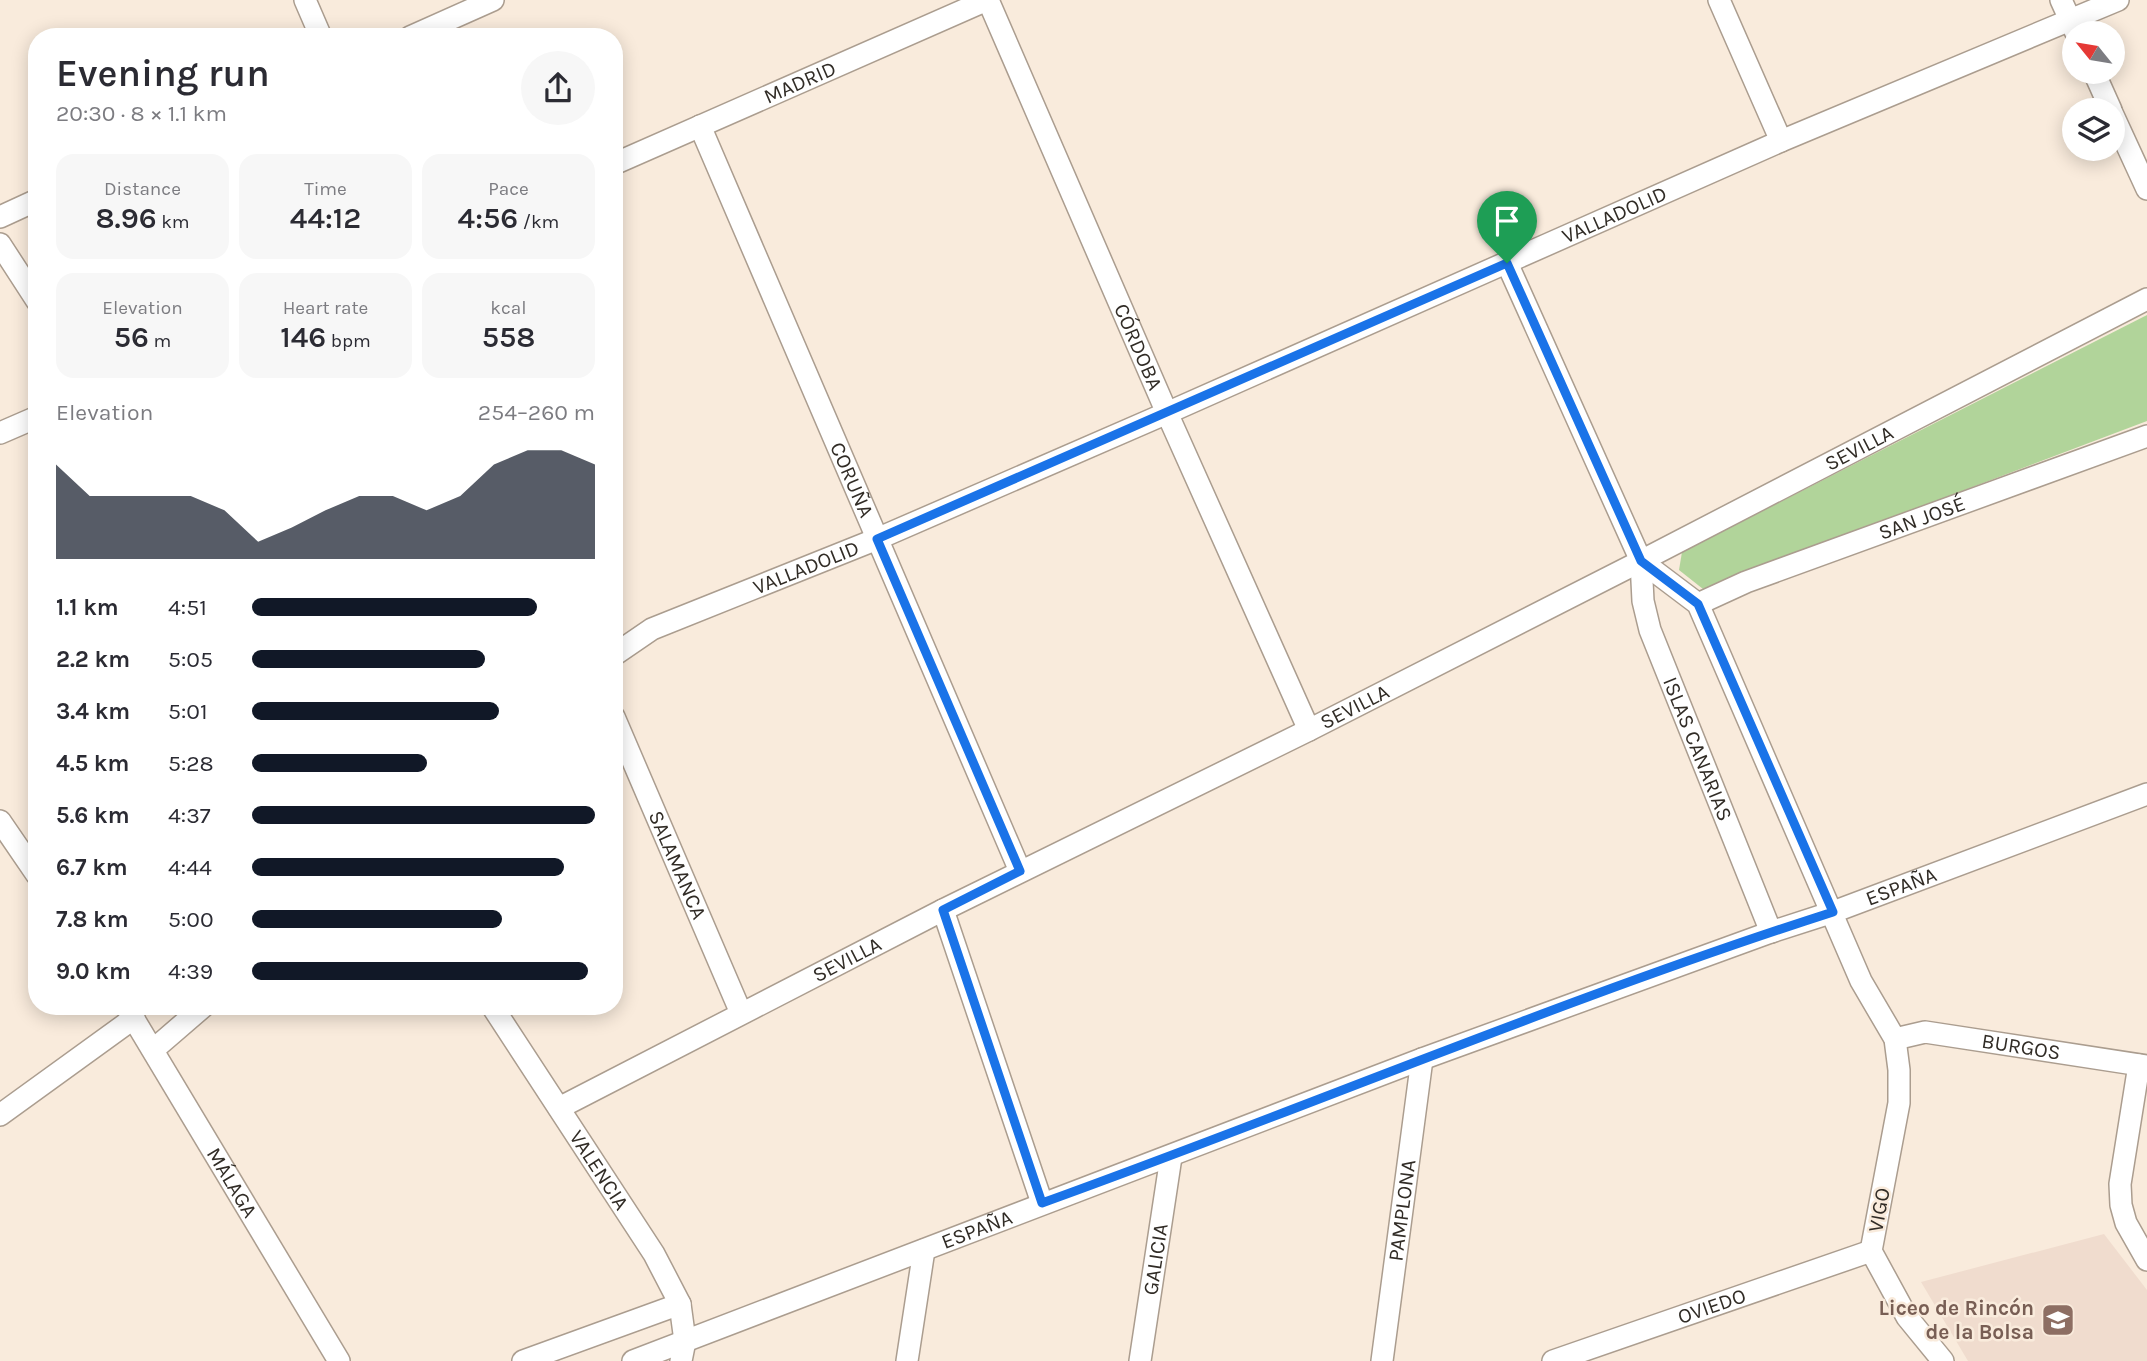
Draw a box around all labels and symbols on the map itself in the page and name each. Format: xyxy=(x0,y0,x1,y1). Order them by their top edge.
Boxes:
north arrow xyxy=(2062,21,2124,84)
street label: MADRID xyxy=(760,56,840,109)
street label: VALLADOLID xyxy=(1558,181,1671,248)
pin xyxy=(1477,191,1537,263)
street label: CÓRDOBA xyxy=(1109,300,1168,394)
street label: SEVILLA xyxy=(1821,420,1897,476)
street label: CORUÑA xyxy=(825,438,879,521)
street label: SAN JOSÉ xyxy=(1875,491,1969,545)
street label: VALLADOLID xyxy=(750,535,863,599)
street label: ISLAS CANARIAS xyxy=(1658,673,1737,824)
street label: SEVILLA xyxy=(1316,679,1393,734)
street label: SALAMANCA xyxy=(644,807,711,923)
street label: ESPAÑA xyxy=(1862,862,1940,911)
street label: SEVILLA xyxy=(809,932,885,987)
street label: BURGOS xyxy=(1980,1029,2062,1065)
street label: VALENCIA xyxy=(565,1126,634,1214)
street label: MÁLAGA xyxy=(202,1143,262,1222)
street label: PAMPLONA xyxy=(1383,1158,1421,1263)
street label: VIGO xyxy=(1863,1186,1895,1234)
street label: ESPAÑA xyxy=(938,1205,1015,1254)
street label: GALICIA xyxy=(1138,1222,1173,1297)
street label: OVIEDO xyxy=(1675,1283,1749,1329)
place label: Liceo de Rincón de la Bolsa xyxy=(1878,1296,2034,1344)
school or university icon: Liceo de Rincón de la Bolsa xyxy=(2039,1301,2077,1339)

